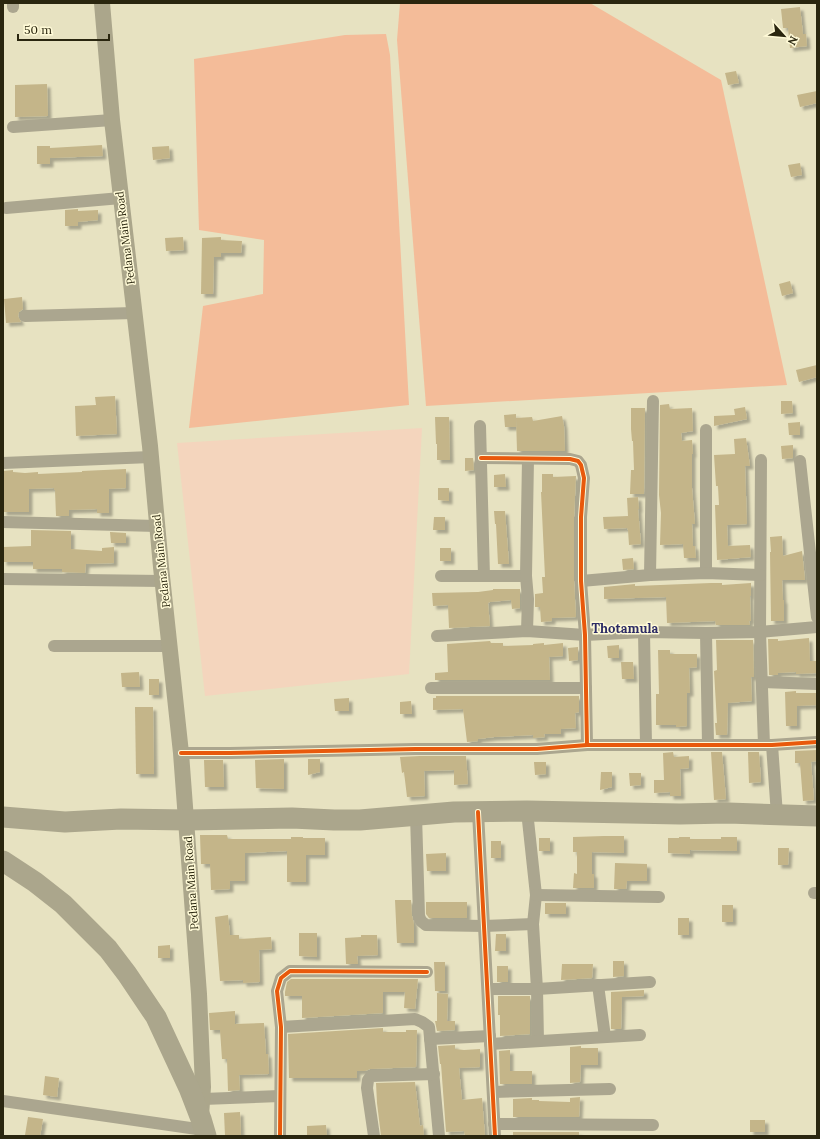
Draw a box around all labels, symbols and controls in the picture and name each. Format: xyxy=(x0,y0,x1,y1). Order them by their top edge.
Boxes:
scale bar xyxy=(18,16,109,42)
north arrow xyxy=(764,16,804,56)
text: 50 m xyxy=(24,22,52,37)
text: N xyxy=(785,34,801,48)
street label: Pedana Main Road xyxy=(112,190,138,285)
street label: Pedana Main Road xyxy=(149,513,173,608)
district label: Thotamula xyxy=(592,620,659,637)
street label: Pedana Main Road xyxy=(181,835,201,930)

